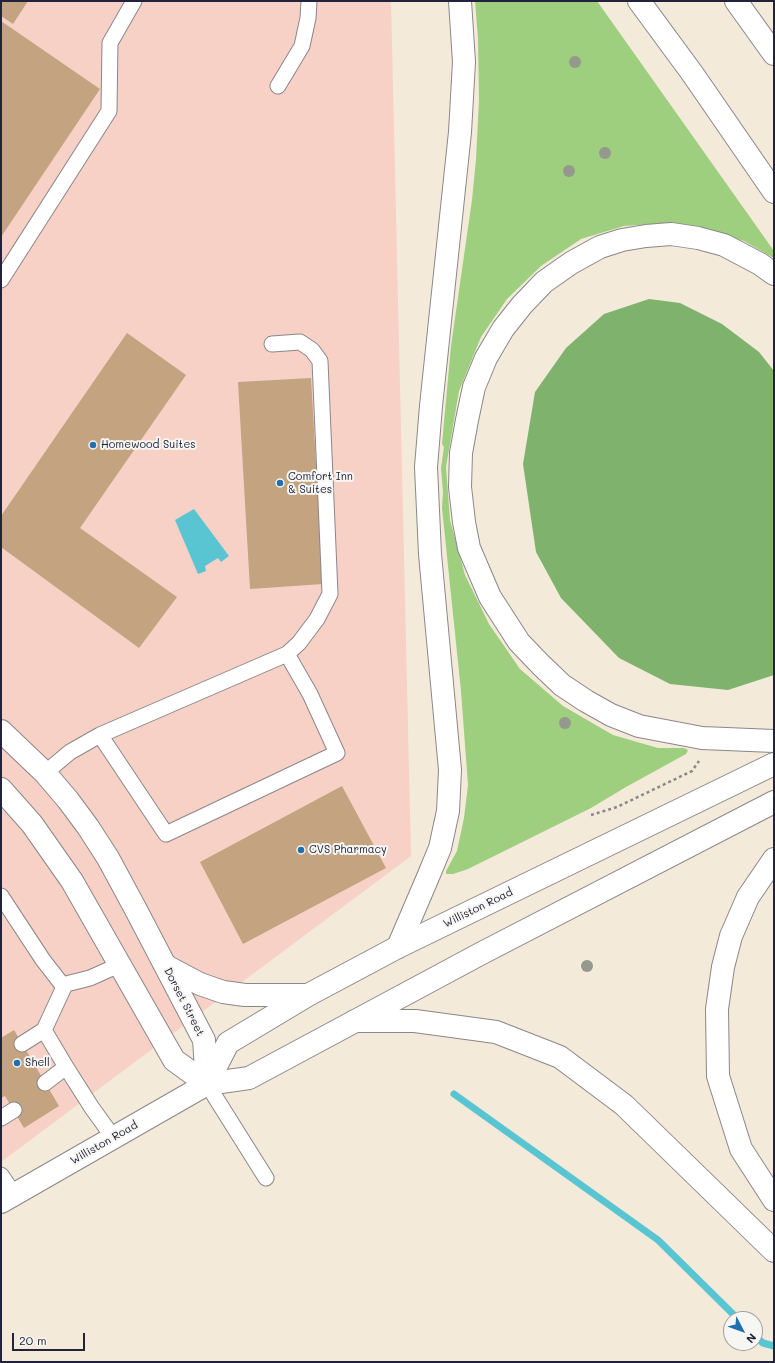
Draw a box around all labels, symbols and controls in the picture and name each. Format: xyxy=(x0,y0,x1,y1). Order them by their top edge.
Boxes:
place label: Homewood Suites xyxy=(101,438,196,452)
marker: Homewood Suites xyxy=(88,440,98,450)
place label: Comfort Inn & Suites xyxy=(288,470,353,496)
marker: Comfort Inn & Suites xyxy=(275,478,285,488)
place label: CVS Pharmacy xyxy=(309,843,387,857)
marker: CVS Pharmacy xyxy=(296,845,306,855)
street label: Williston Road xyxy=(441,885,515,931)
street label: Dorset Street xyxy=(161,966,207,1038)
place label: Shell xyxy=(25,1056,50,1070)
marker: Shell xyxy=(12,1058,22,1068)
street label: Williston Road xyxy=(68,1118,140,1168)
north arrow xyxy=(723,1311,763,1351)
scale bar xyxy=(14,1325,87,1351)
text: N xyxy=(743,1330,760,1347)
text: 20 m xyxy=(19,1332,47,1348)

